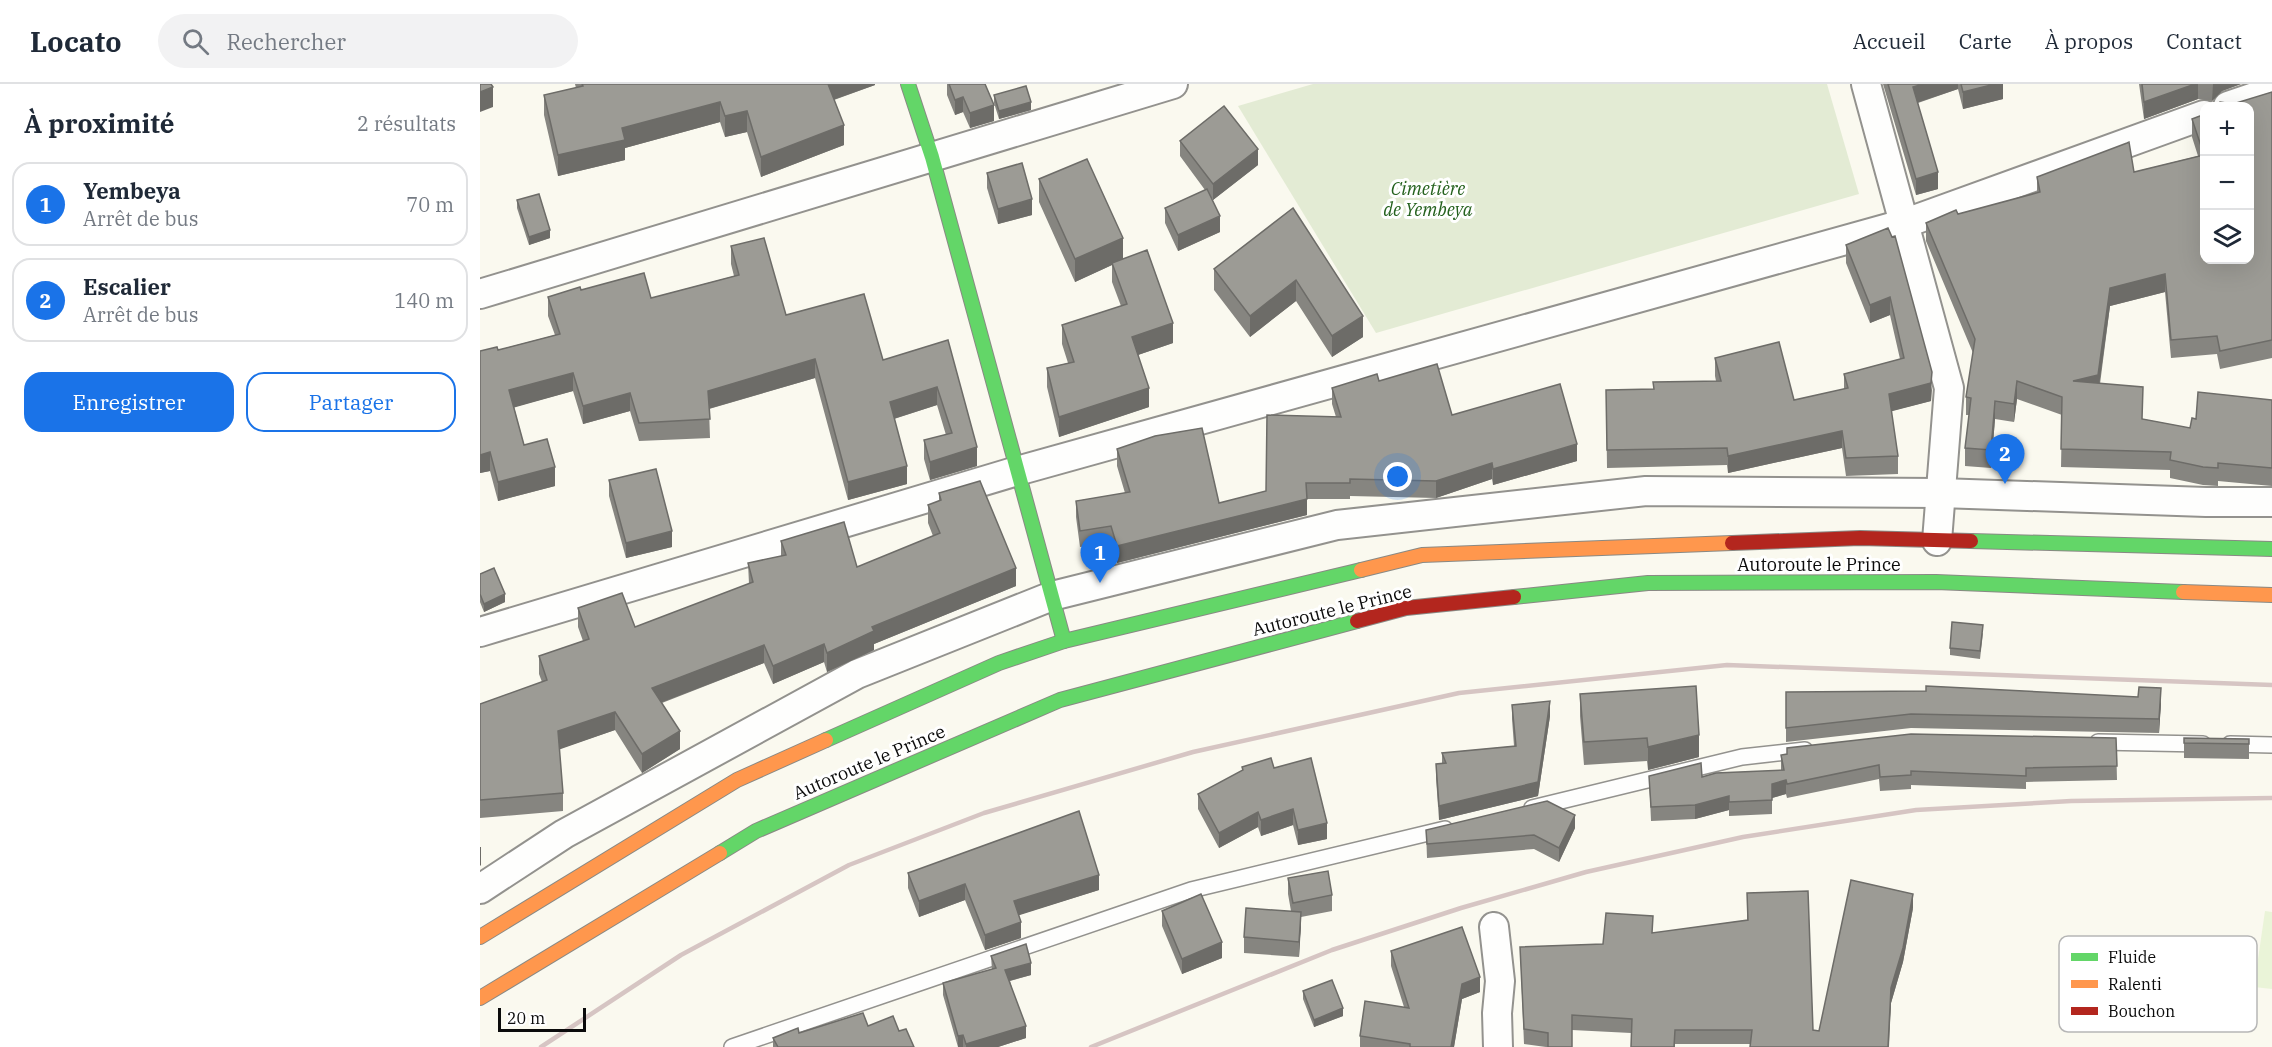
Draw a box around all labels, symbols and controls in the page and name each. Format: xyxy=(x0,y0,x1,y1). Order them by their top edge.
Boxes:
search box xyxy=(158,14,578,68)
text: Locato xyxy=(30,23,122,60)
icon: search xyxy=(179,25,212,58)
text: Rechercher xyxy=(227,27,346,56)
text: Accueil xyxy=(1853,27,1926,55)
text: Carte xyxy=(1959,27,2012,55)
text: À propos xyxy=(2045,27,2133,55)
text: Contact xyxy=(2166,27,2242,55)
map controls xyxy=(2200,102,2254,264)
button: + xyxy=(2200,102,2254,156)
text: À proximité xyxy=(24,106,175,140)
text: 2 résultats xyxy=(357,110,456,137)
button: − xyxy=(2200,156,2254,210)
text: Yembeya xyxy=(83,176,181,205)
park label: Cimetière de Yembeya xyxy=(1383,177,1473,221)
text: 1 xyxy=(40,191,52,218)
text: 70 m xyxy=(406,191,454,218)
text: Arrêt de bus xyxy=(83,205,198,232)
button: layers xyxy=(2200,210,2254,264)
text: Escalier xyxy=(83,272,171,301)
text: 2 xyxy=(40,287,52,314)
text: 140 m xyxy=(394,287,454,314)
text: Arrêt de bus xyxy=(83,301,198,328)
button: Enregistrer xyxy=(24,372,234,432)
button: Partager xyxy=(246,372,456,432)
pin: 2 xyxy=(1986,434,2024,484)
your location xyxy=(1383,462,1412,491)
pin: 1 xyxy=(1080,534,1120,583)
street label: Autoroute le Prince xyxy=(1737,553,1901,576)
street label: Autoroute le Prince xyxy=(1250,579,1414,641)
street label: Autoroute le Prince xyxy=(789,720,949,804)
legend xyxy=(2059,936,2257,1032)
text: Fluide xyxy=(2108,947,2156,967)
text: Ralenti xyxy=(2108,974,2162,994)
text: Bouchon xyxy=(2108,1001,2175,1021)
scale bar xyxy=(498,1005,586,1032)
text: 20 m xyxy=(507,1008,545,1028)

